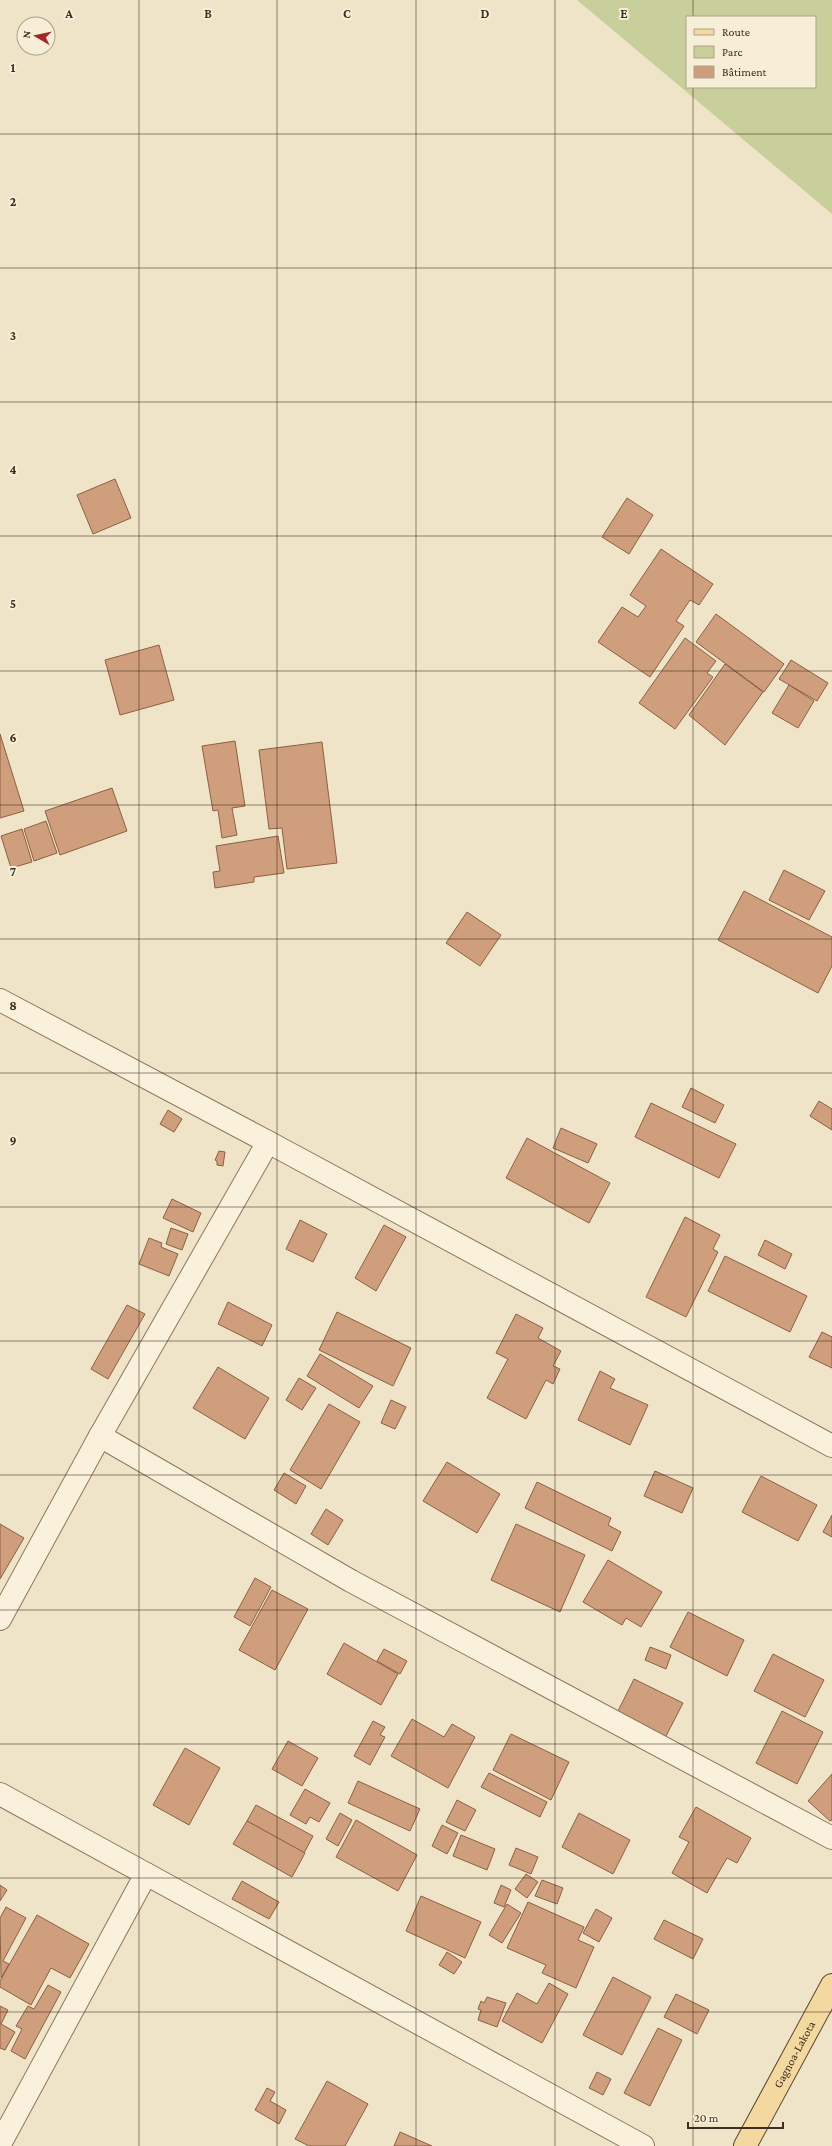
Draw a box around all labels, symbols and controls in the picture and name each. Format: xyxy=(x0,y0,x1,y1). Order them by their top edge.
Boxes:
text: A xyxy=(64,6,73,21)
text: B xyxy=(204,6,212,21)
text: C xyxy=(343,6,351,21)
text: D xyxy=(481,6,490,21)
text: E xyxy=(620,6,628,21)
north arrow xyxy=(16,16,56,56)
legend xyxy=(686,16,816,88)
text: Route xyxy=(722,25,750,39)
text: N xyxy=(20,29,33,39)
text: Parc xyxy=(722,45,742,59)
text: 1 xyxy=(11,60,16,75)
text: Bâtiment xyxy=(722,65,768,79)
text: 2 xyxy=(10,194,17,209)
text: 3 xyxy=(10,328,16,343)
text: 4 xyxy=(9,462,17,477)
text: 5 xyxy=(10,596,16,611)
text: 6 xyxy=(9,730,17,745)
text: 7 xyxy=(10,864,16,879)
text: 8 xyxy=(9,998,17,1013)
text: 9 xyxy=(9,1133,17,1148)
street label: Gagnoa-Lakota xyxy=(771,2018,818,2090)
scale bar xyxy=(688,2104,783,2130)
text: 20 m xyxy=(694,2111,719,2125)

